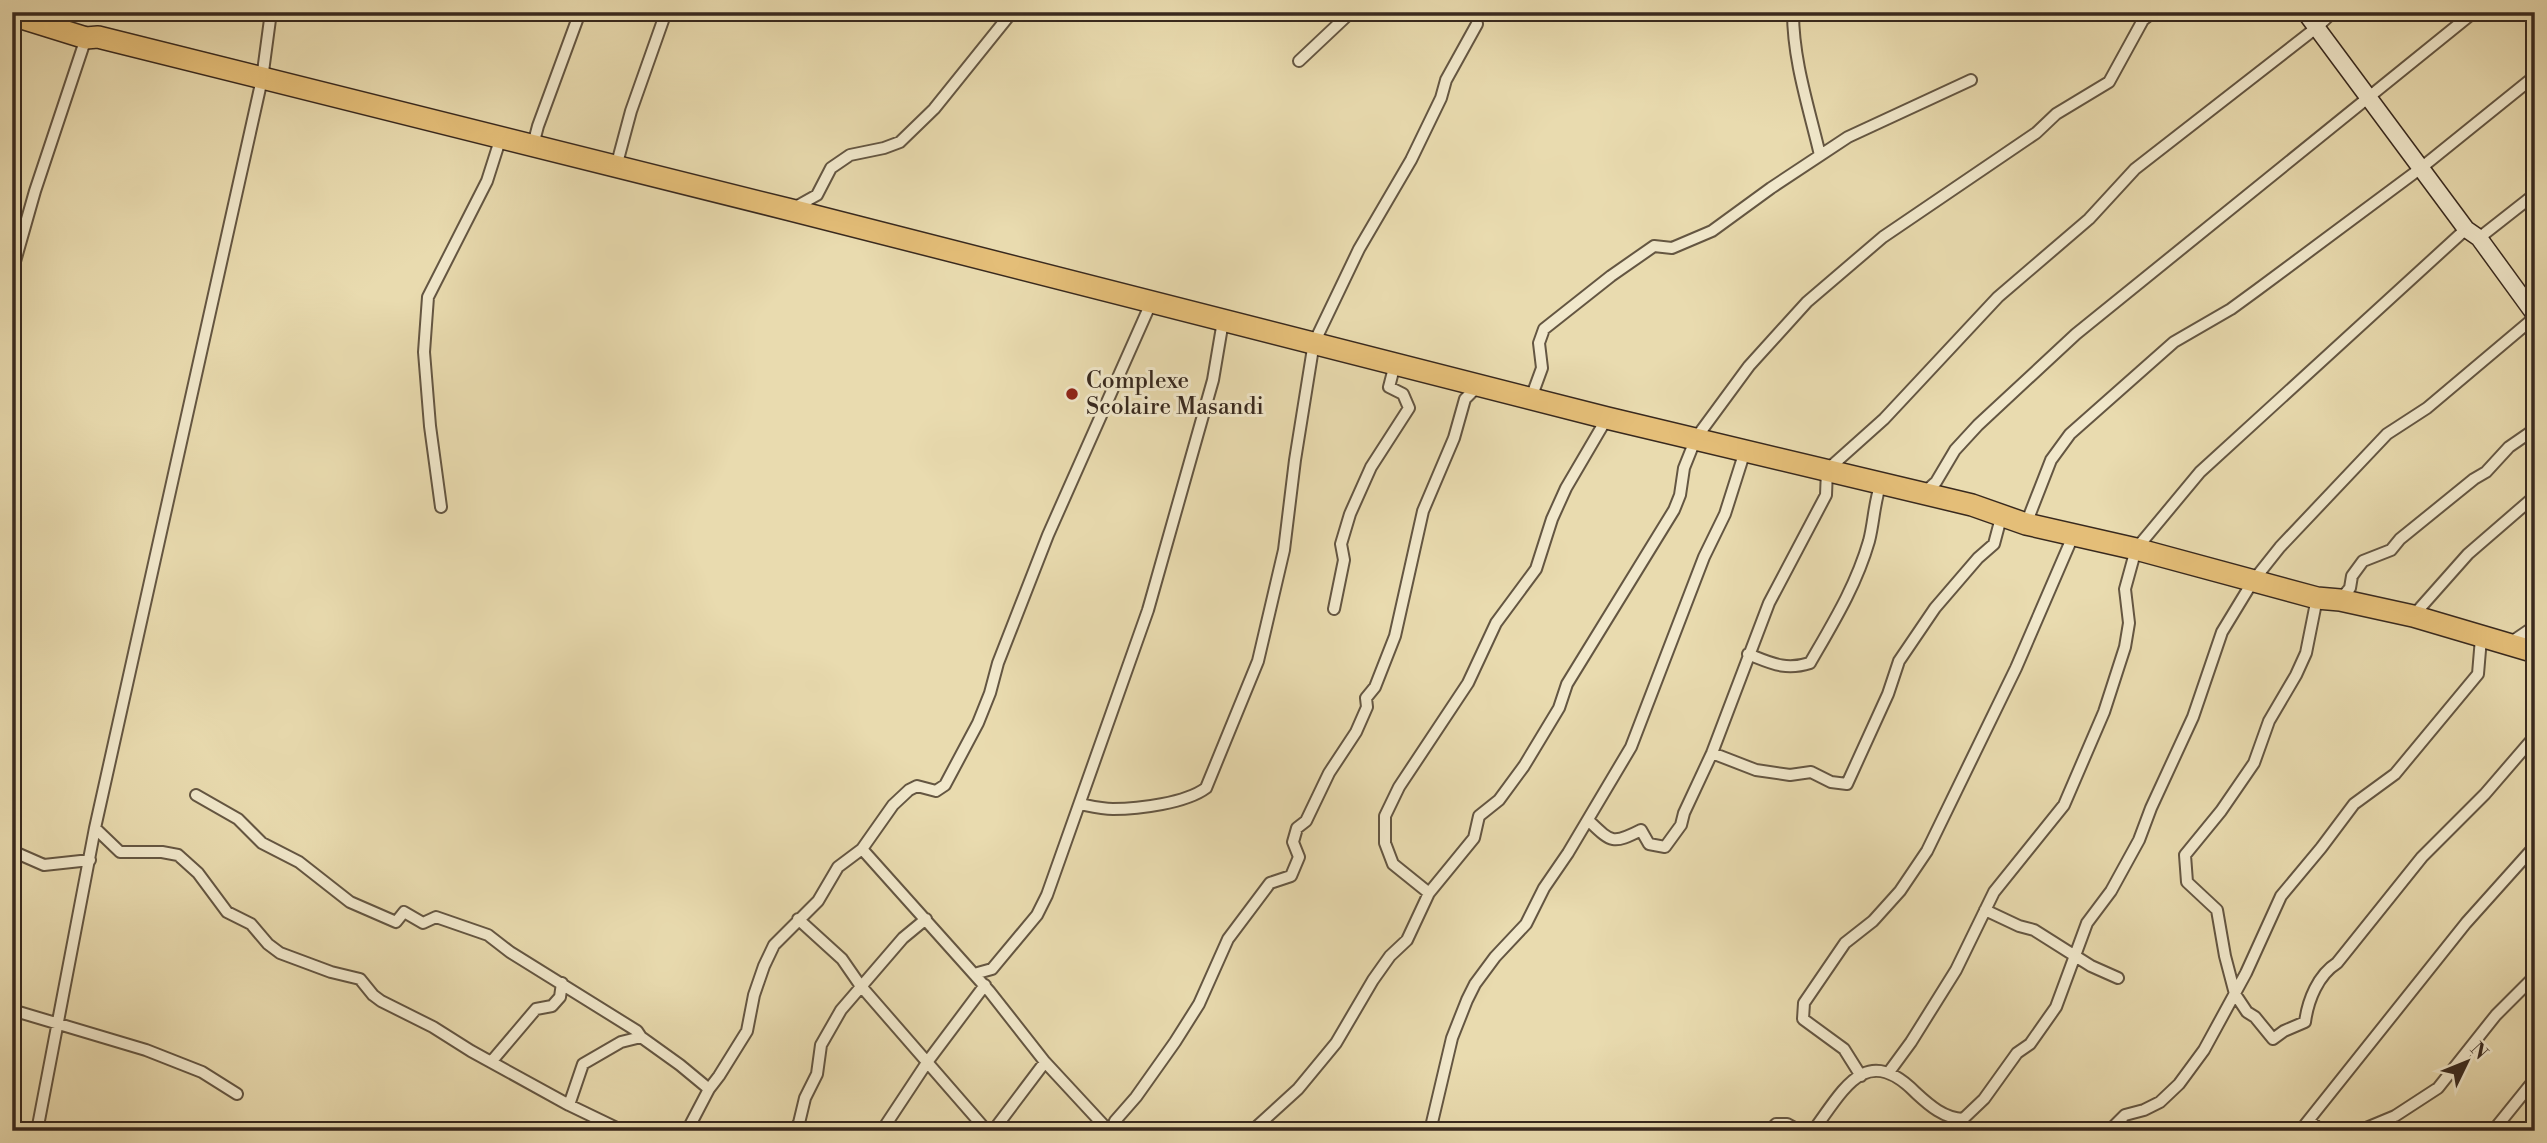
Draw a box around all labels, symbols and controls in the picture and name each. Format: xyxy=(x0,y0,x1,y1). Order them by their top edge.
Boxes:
place label: Complexe Scolaire Masandi xyxy=(1086,367,1264,421)
marker: Complexe Scolaire Masandi xyxy=(1064,386,1080,402)
north arrow xyxy=(2432,1028,2502,1098)
text: N xyxy=(2465,1037,2493,1065)

